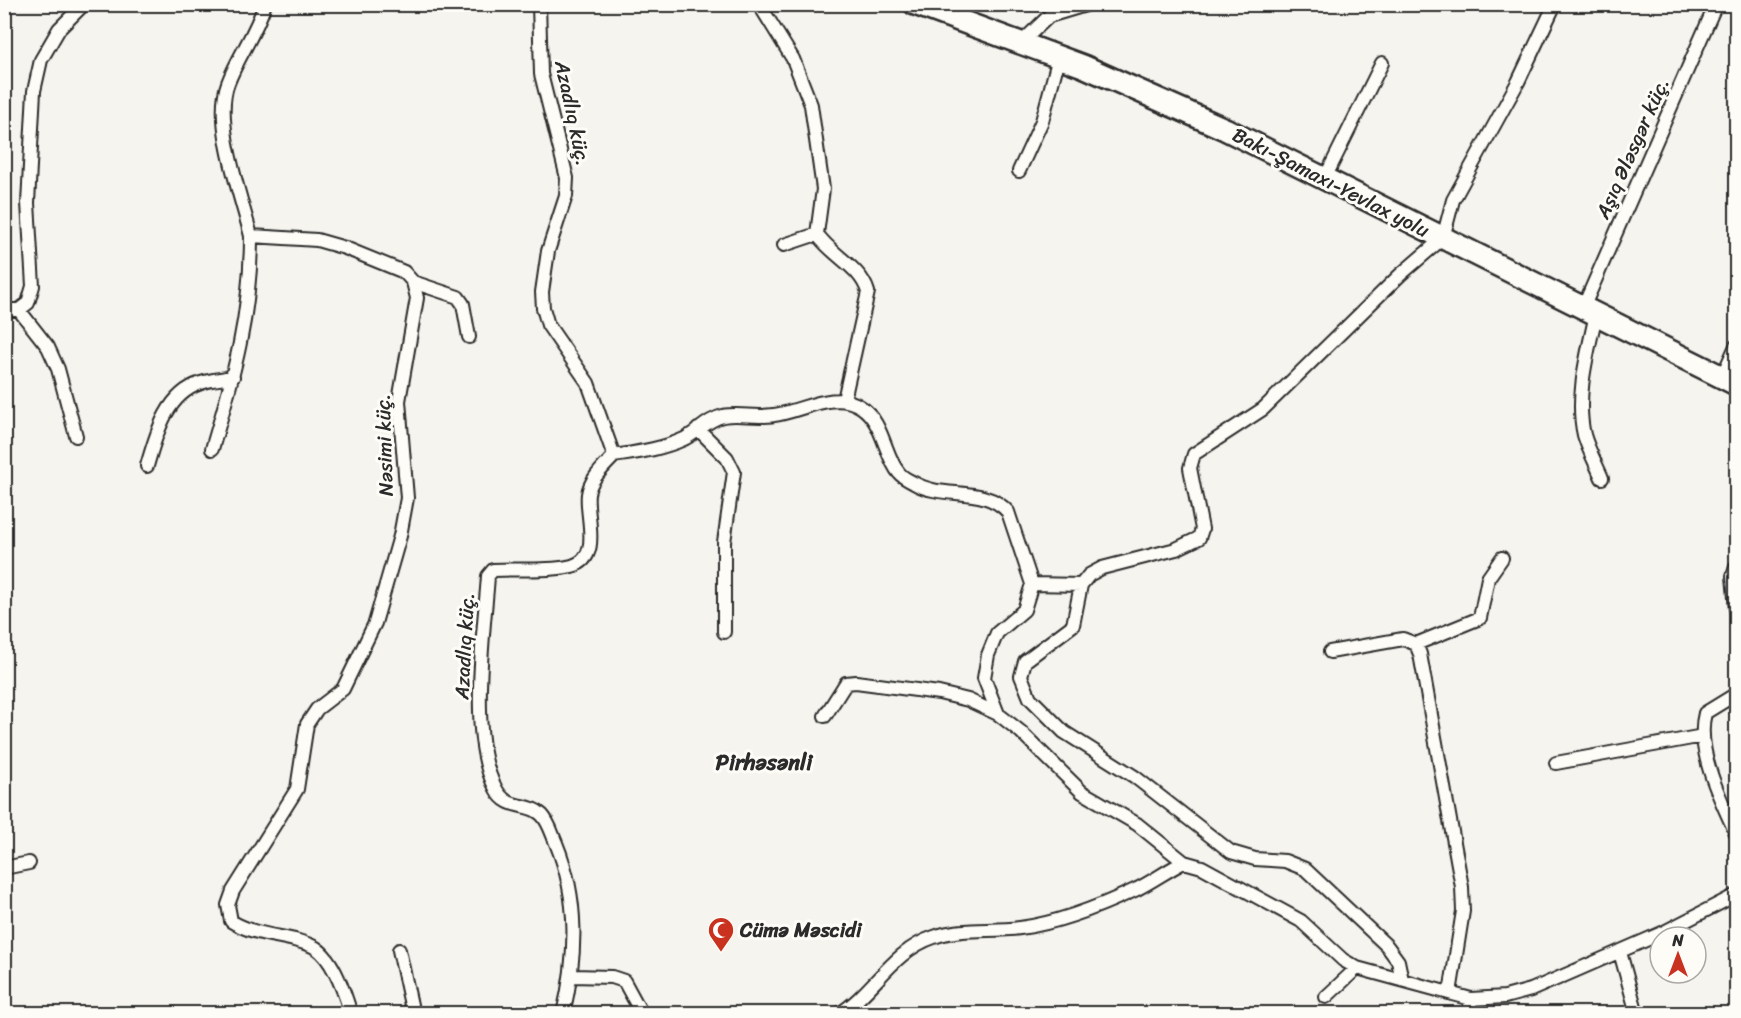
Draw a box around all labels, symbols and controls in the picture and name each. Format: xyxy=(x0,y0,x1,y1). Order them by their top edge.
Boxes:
street label: Azadlıq küç. xyxy=(544,56,601,169)
street label: Aşıq Ələsgər küç. xyxy=(1585,72,1679,226)
street label: Bakı-Şamaxı-Yevlax yolu xyxy=(1226,117,1436,248)
street label: Nəsimi küç. xyxy=(365,393,404,497)
street label: Azadlıq küç. xyxy=(444,592,485,701)
district label: Pirhəsənli xyxy=(716,743,814,782)
place label: Cümə Məscidi xyxy=(739,913,863,948)
mosque icon: Cümə Məscidi xyxy=(706,915,736,953)
north arrow xyxy=(1648,925,1708,985)
text: N xyxy=(1671,926,1684,955)

